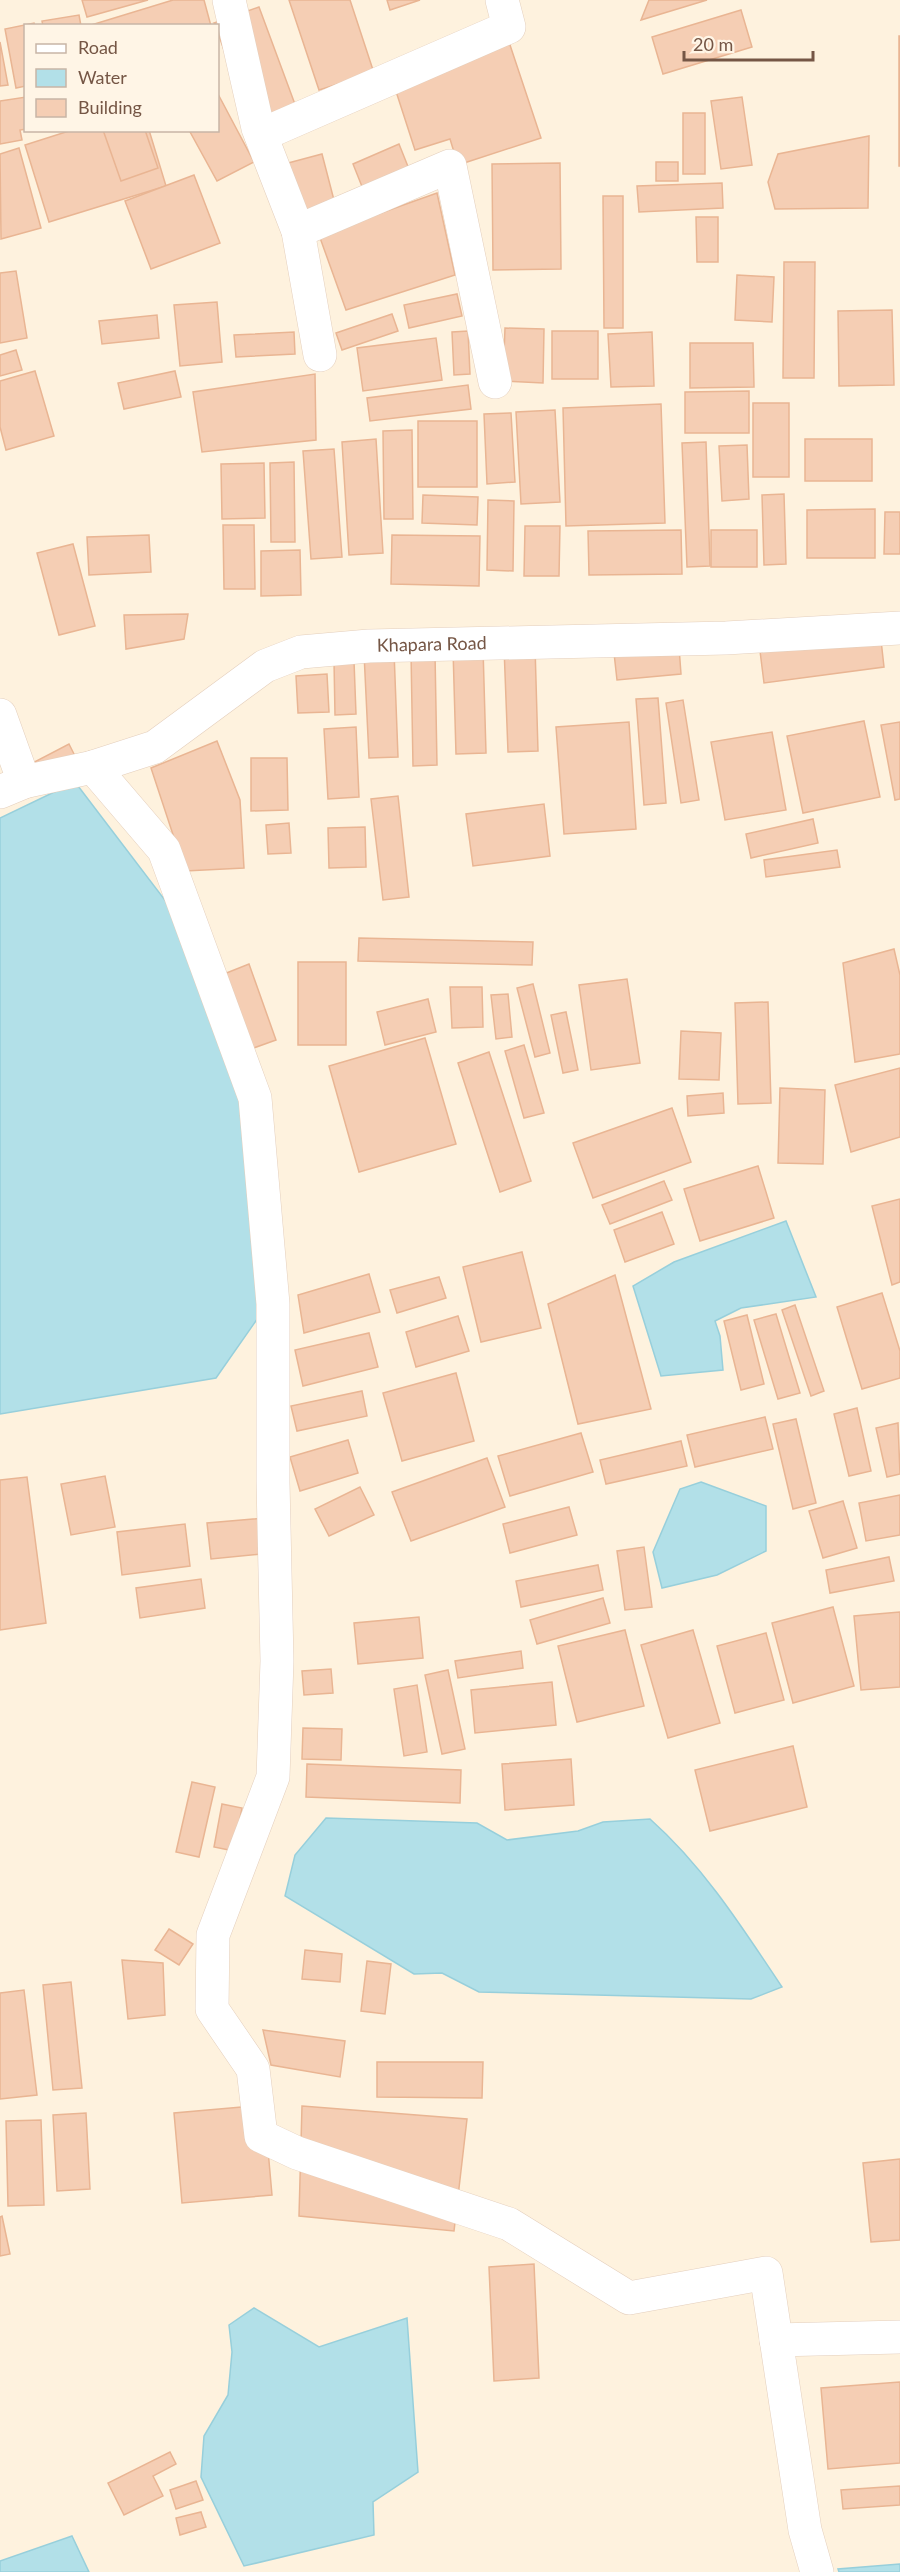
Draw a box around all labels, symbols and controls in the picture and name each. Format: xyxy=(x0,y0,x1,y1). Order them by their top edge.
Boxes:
legend xyxy=(24,24,219,132)
scale bar xyxy=(684,24,813,62)
text: 20 m xyxy=(693,33,733,55)
text: Road xyxy=(78,36,118,58)
text: Water xyxy=(78,66,127,88)
text: Building xyxy=(78,96,142,118)
street label: Khapara Road xyxy=(377,631,487,656)

